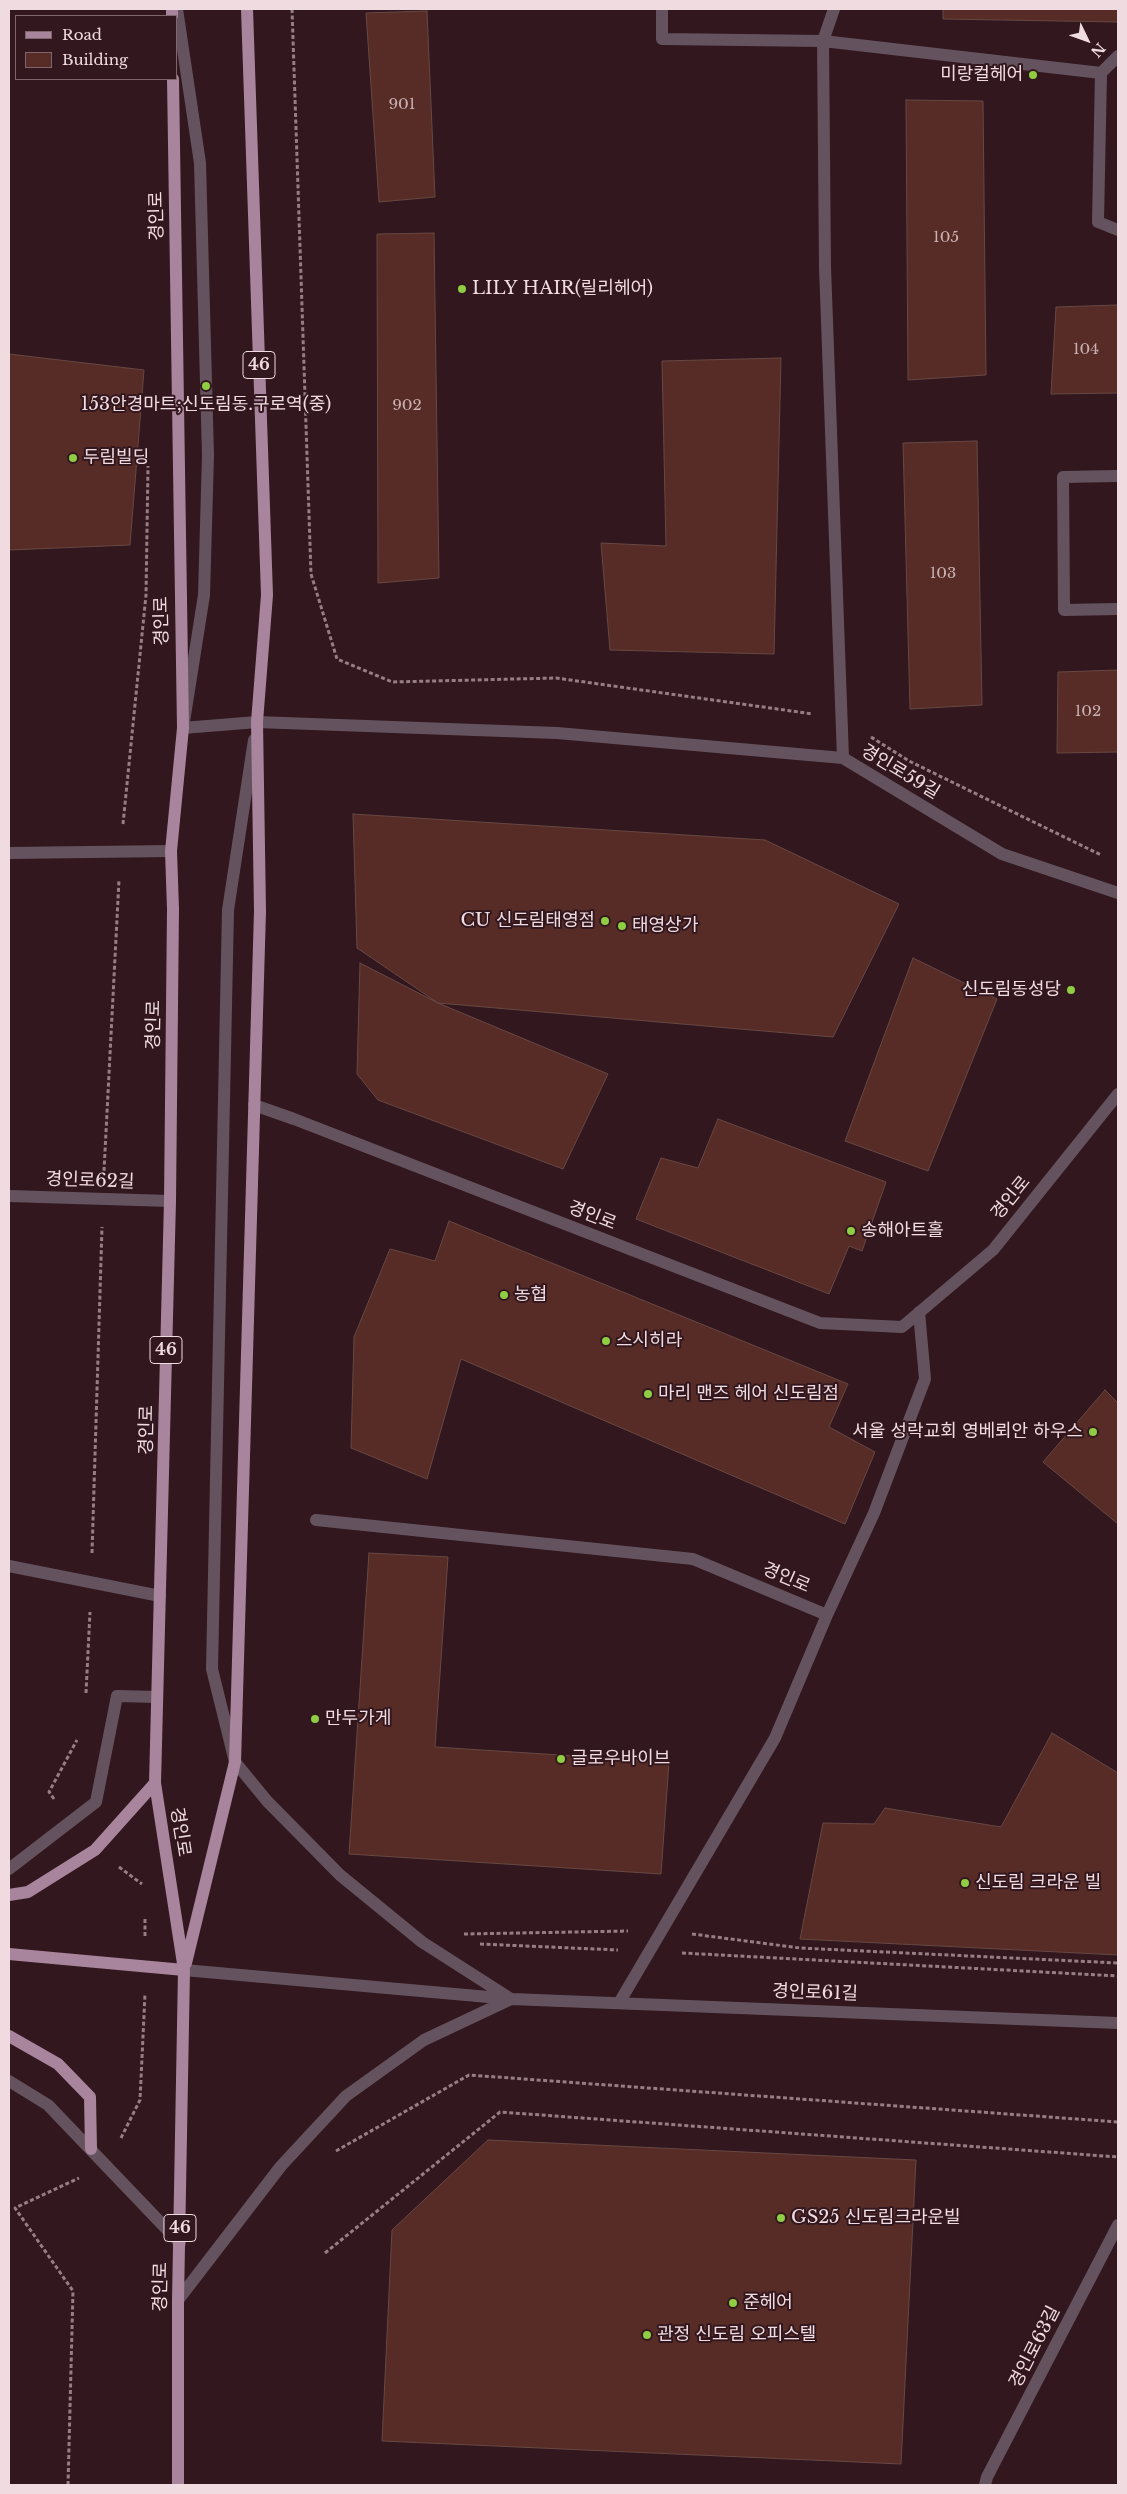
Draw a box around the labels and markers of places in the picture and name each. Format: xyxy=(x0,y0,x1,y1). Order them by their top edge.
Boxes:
place label: 미랑컬헤어 xyxy=(940,64,1023,86)
marker: 미랑컬헤어 xyxy=(1027,69,1039,81)
place label: LILY HAIR(릴리헤어) xyxy=(472,278,653,300)
marker: LILY HAIR(릴리헤어) xyxy=(456,283,468,295)
marker: 153안경마트;신도림동.구로역(중) xyxy=(200,380,212,392)
place label: 153안경마트;신도림동.구로역(중) xyxy=(81,394,331,416)
place label: 두림빌딩 xyxy=(83,447,149,469)
marker: 두림빌딩 xyxy=(67,452,79,464)
place label: CU 신도림태영점 xyxy=(461,910,595,932)
marker: CU 신도림태영점 xyxy=(599,915,611,927)
place label: 태영상가 xyxy=(632,915,698,937)
marker: 태영상가 xyxy=(616,920,628,932)
place label: 신도림동성당 xyxy=(962,979,1061,1001)
marker: 신도림동성당 xyxy=(1065,984,1077,996)
place label: 송해아트홀 xyxy=(861,1220,944,1242)
marker: 송해아트홀 xyxy=(845,1225,857,1237)
place label: 농협 xyxy=(514,1284,547,1306)
marker: 농협 xyxy=(498,1289,510,1301)
place label: 스시히라 xyxy=(616,1330,682,1352)
marker: 스시히라 xyxy=(600,1335,612,1347)
place label: 마리 맨즈 헤어 신도림점 xyxy=(658,1383,839,1405)
marker: 마리 맨즈 헤어 신도림점 xyxy=(642,1388,654,1400)
place label: 서울 성락교회 영베뢰안 하우스 xyxy=(852,1421,1083,1443)
marker: 서울 성락교회 영베뢰안 하우스 xyxy=(1087,1426,1099,1438)
place label: 만두가게 xyxy=(325,1708,391,1730)
marker: 만두가게 xyxy=(309,1713,321,1725)
place label: 글로우바이브 xyxy=(571,1748,670,1770)
marker: 글로우바이브 xyxy=(555,1753,567,1765)
place label: 신도림 크라운 빌 xyxy=(975,1872,1101,1894)
marker: 신도림 크라운 빌 xyxy=(959,1877,971,1889)
place label: GS25 신도림크라운빌 xyxy=(791,2207,961,2229)
marker: GS25 신도림크라운빌 xyxy=(775,2212,787,2224)
place label: 준헤어 xyxy=(743,2292,793,2314)
marker: 준헤어 xyxy=(727,2297,739,2309)
place label: 관정 신도림 오피스텔 xyxy=(657,2324,816,2346)
marker: 관정 신도림 오피스텔 xyxy=(641,2329,653,2341)

